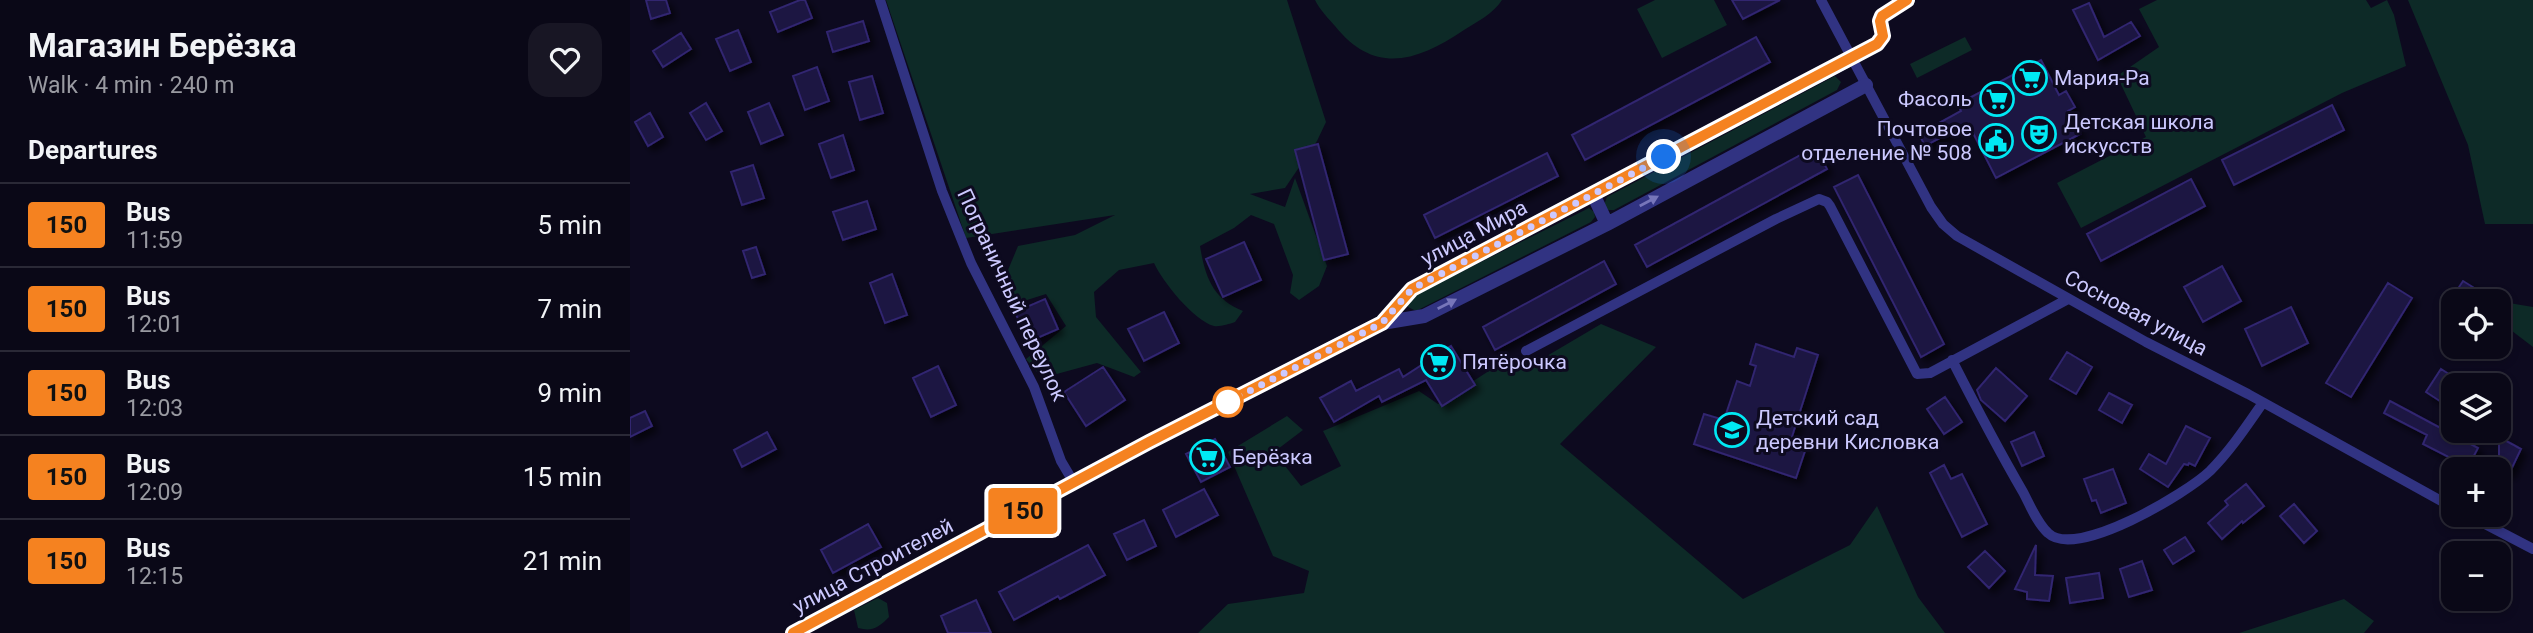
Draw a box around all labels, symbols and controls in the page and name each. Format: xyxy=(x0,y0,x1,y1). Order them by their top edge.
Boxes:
button: heart xyxy=(528,23,602,97)
text: Магазин Берёзка xyxy=(28,26,297,65)
supermarket icon: Мария-Ра xyxy=(2011,59,2049,97)
place label: Мария-Ра xyxy=(2054,66,2150,90)
text: Walk · 4 min · 240 m xyxy=(28,72,234,99)
supermarket icon: Фасоль xyxy=(1978,80,2016,118)
place label: Фасоль xyxy=(1898,87,1972,111)
place label: Детская школа искусств xyxy=(2064,110,2214,158)
theatre icon: Детская школа искусств xyxy=(2020,115,2058,153)
place label: Почтовое отделение № 508 xyxy=(1801,117,1972,165)
public building icon: Почтовое отделение № 508 xyxy=(1977,122,2015,160)
text: Departures xyxy=(28,135,158,165)
your location xyxy=(1646,139,1681,174)
street label: Пограничный переулок xyxy=(952,185,1072,406)
street label: улица Мира xyxy=(1417,195,1531,271)
one-way arrow xyxy=(1640,195,1659,207)
text: Bus xyxy=(126,197,171,227)
text: 5 min xyxy=(537,210,602,240)
text: 150 xyxy=(46,211,87,239)
text: 11:59 xyxy=(126,227,183,254)
street label: Сосновая улица xyxy=(2060,265,2212,361)
text: Bus xyxy=(126,281,171,311)
map controls xyxy=(2441,289,2511,611)
button: locate xyxy=(2441,289,2511,359)
text: 7 min xyxy=(537,294,602,324)
text: 150 xyxy=(46,295,87,323)
one-way arrow xyxy=(1437,299,1457,310)
text: 12:01 xyxy=(126,311,183,338)
supermarket icon: Пятёрочка xyxy=(1419,343,1457,381)
place label: Пятёрочка xyxy=(1462,350,1567,374)
text: Bus xyxy=(126,365,171,395)
button: layers xyxy=(2441,373,2511,443)
text: 9 min xyxy=(537,378,602,408)
text: 150 xyxy=(46,379,87,407)
unlabelled marker xyxy=(1213,387,1243,417)
text: 12:03 xyxy=(126,395,183,422)
place label: Детский сад деревни Кисловка xyxy=(1756,406,1939,454)
school or university icon: Детский сад деревни Кисловка xyxy=(1713,411,1751,449)
supermarket icon: Берёзка xyxy=(1188,438,1226,476)
place label: Берёзка xyxy=(1232,445,1313,469)
text: Bus xyxy=(126,449,171,479)
button: + xyxy=(2441,457,2511,527)
text: 15 min xyxy=(523,462,602,492)
text: 150 xyxy=(46,463,87,491)
text: 12:09 xyxy=(126,479,183,506)
line badge: 150 xyxy=(983,488,1063,534)
text: 150 xyxy=(1002,497,1044,525)
street label: улица Строителей xyxy=(789,514,957,618)
text: Bus xyxy=(126,533,171,563)
button: − xyxy=(2441,541,2511,611)
text: 21 min xyxy=(523,546,602,576)
text: 150 xyxy=(46,547,87,575)
text: 12:15 xyxy=(126,563,183,590)

